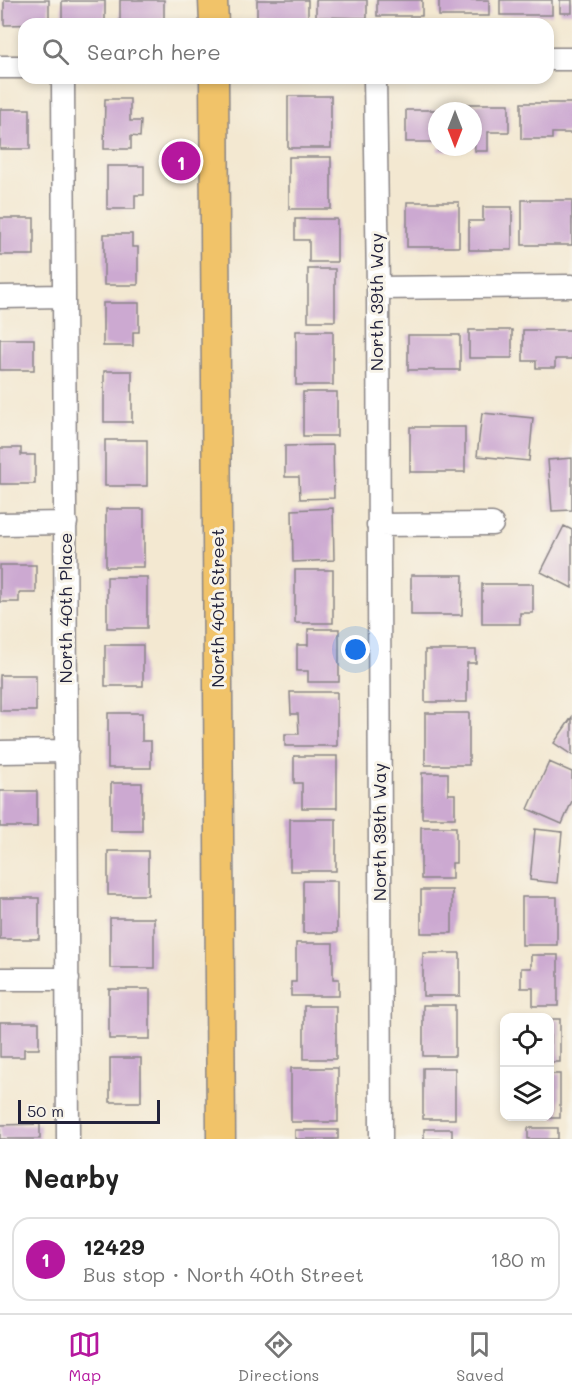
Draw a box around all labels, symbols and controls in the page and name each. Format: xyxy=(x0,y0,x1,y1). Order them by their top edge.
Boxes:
search box xyxy=(18,18,554,84)
icon: search xyxy=(39,35,72,68)
text: Search here xyxy=(87,37,221,66)
north arrow xyxy=(428,102,482,156)
pin: 1 xyxy=(162,138,201,184)
street label: North 39th Way xyxy=(364,233,388,371)
street label: North 40th Street xyxy=(205,528,229,688)
street label: North 40th Place xyxy=(53,533,77,683)
your location xyxy=(341,635,370,664)
street label: North 39th Way xyxy=(367,763,391,901)
map controls xyxy=(500,1013,554,1121)
button: locate xyxy=(500,1013,554,1067)
button: layers xyxy=(500,1067,554,1121)
scale bar xyxy=(18,1097,160,1124)
text: 50 m xyxy=(27,1100,64,1121)
text: Nearby xyxy=(24,1161,119,1195)
text: 12429 xyxy=(83,1232,145,1261)
text: 1 xyxy=(41,1246,50,1272)
text: 180 m xyxy=(490,1246,546,1272)
text: Bus stop · North 40th Street xyxy=(83,1261,364,1287)
tab: Map xyxy=(68,1328,101,1385)
tab: Directions xyxy=(238,1328,319,1385)
tab: Saved xyxy=(456,1328,504,1385)

